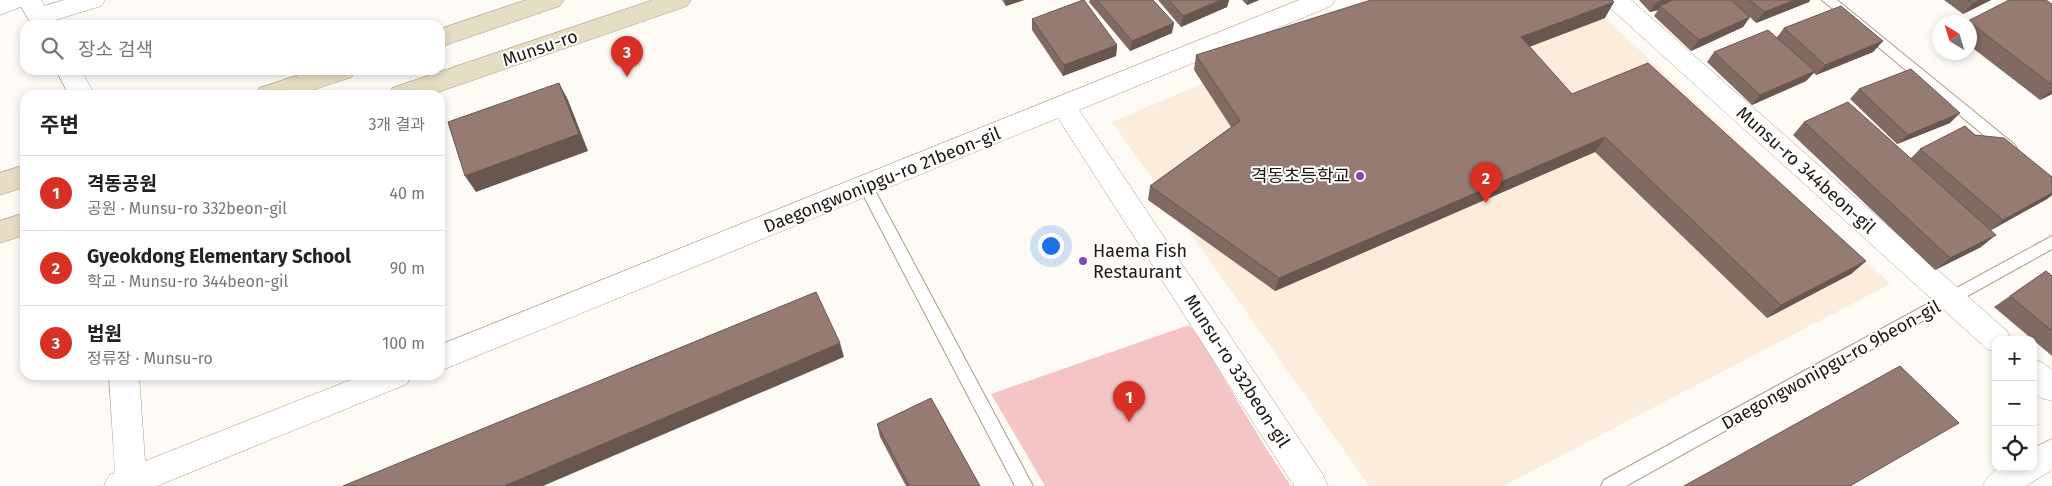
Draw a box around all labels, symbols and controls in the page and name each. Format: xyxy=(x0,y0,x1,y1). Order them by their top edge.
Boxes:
north arrow xyxy=(1932,15,1977,60)
search box xyxy=(20,20,445,75)
street label: Munsu-ro xyxy=(499,25,581,71)
icon: search xyxy=(38,34,66,62)
pin: 3 xyxy=(611,36,643,77)
text: 장소 검색 xyxy=(78,38,153,61)
street label: Munsu-ro 344beon-gil xyxy=(1732,102,1880,238)
text: 주변 xyxy=(40,112,79,138)
text: 3개 결과 xyxy=(369,115,425,134)
street label: Daegongwonipgu-ro 21beon-gil xyxy=(760,122,1004,238)
pin: 2 xyxy=(1470,162,1502,203)
place label: 격동초등학교 xyxy=(1251,165,1350,187)
marker: 격동초등학교 xyxy=(1354,170,1366,182)
text: 격동공원 xyxy=(87,172,157,195)
text: 1 xyxy=(52,184,60,203)
text: 40 m xyxy=(390,184,425,203)
text: 공원 · Munsu-ro 332beon-gil xyxy=(87,199,287,218)
your location xyxy=(1038,233,1064,259)
place label: Haema Fish Restaurant xyxy=(1093,240,1187,283)
text: Gyeokdong Elementary School xyxy=(87,245,351,268)
marker: Haema Fish Restaurant xyxy=(1077,255,1089,267)
text: 2 xyxy=(52,259,60,278)
text: 90 m xyxy=(390,259,425,278)
text: 학교 · Munsu-ro 344beon-gil xyxy=(87,272,288,291)
street label: Munsu-ro 332beon-gil xyxy=(1179,290,1295,452)
street label: Daegongwonipgu-ro 9beon-gil xyxy=(1718,296,1944,434)
text: 법원 xyxy=(87,322,122,345)
text: 3 xyxy=(52,334,60,353)
text: 100 m xyxy=(382,334,425,353)
map controls xyxy=(1992,336,2037,471)
button: + xyxy=(1992,336,2037,381)
text: 정류장 · Munsu-ro xyxy=(87,349,213,368)
pin: 1 xyxy=(1113,381,1145,422)
button: − xyxy=(1992,381,2037,426)
button: locate xyxy=(1992,426,2037,471)

